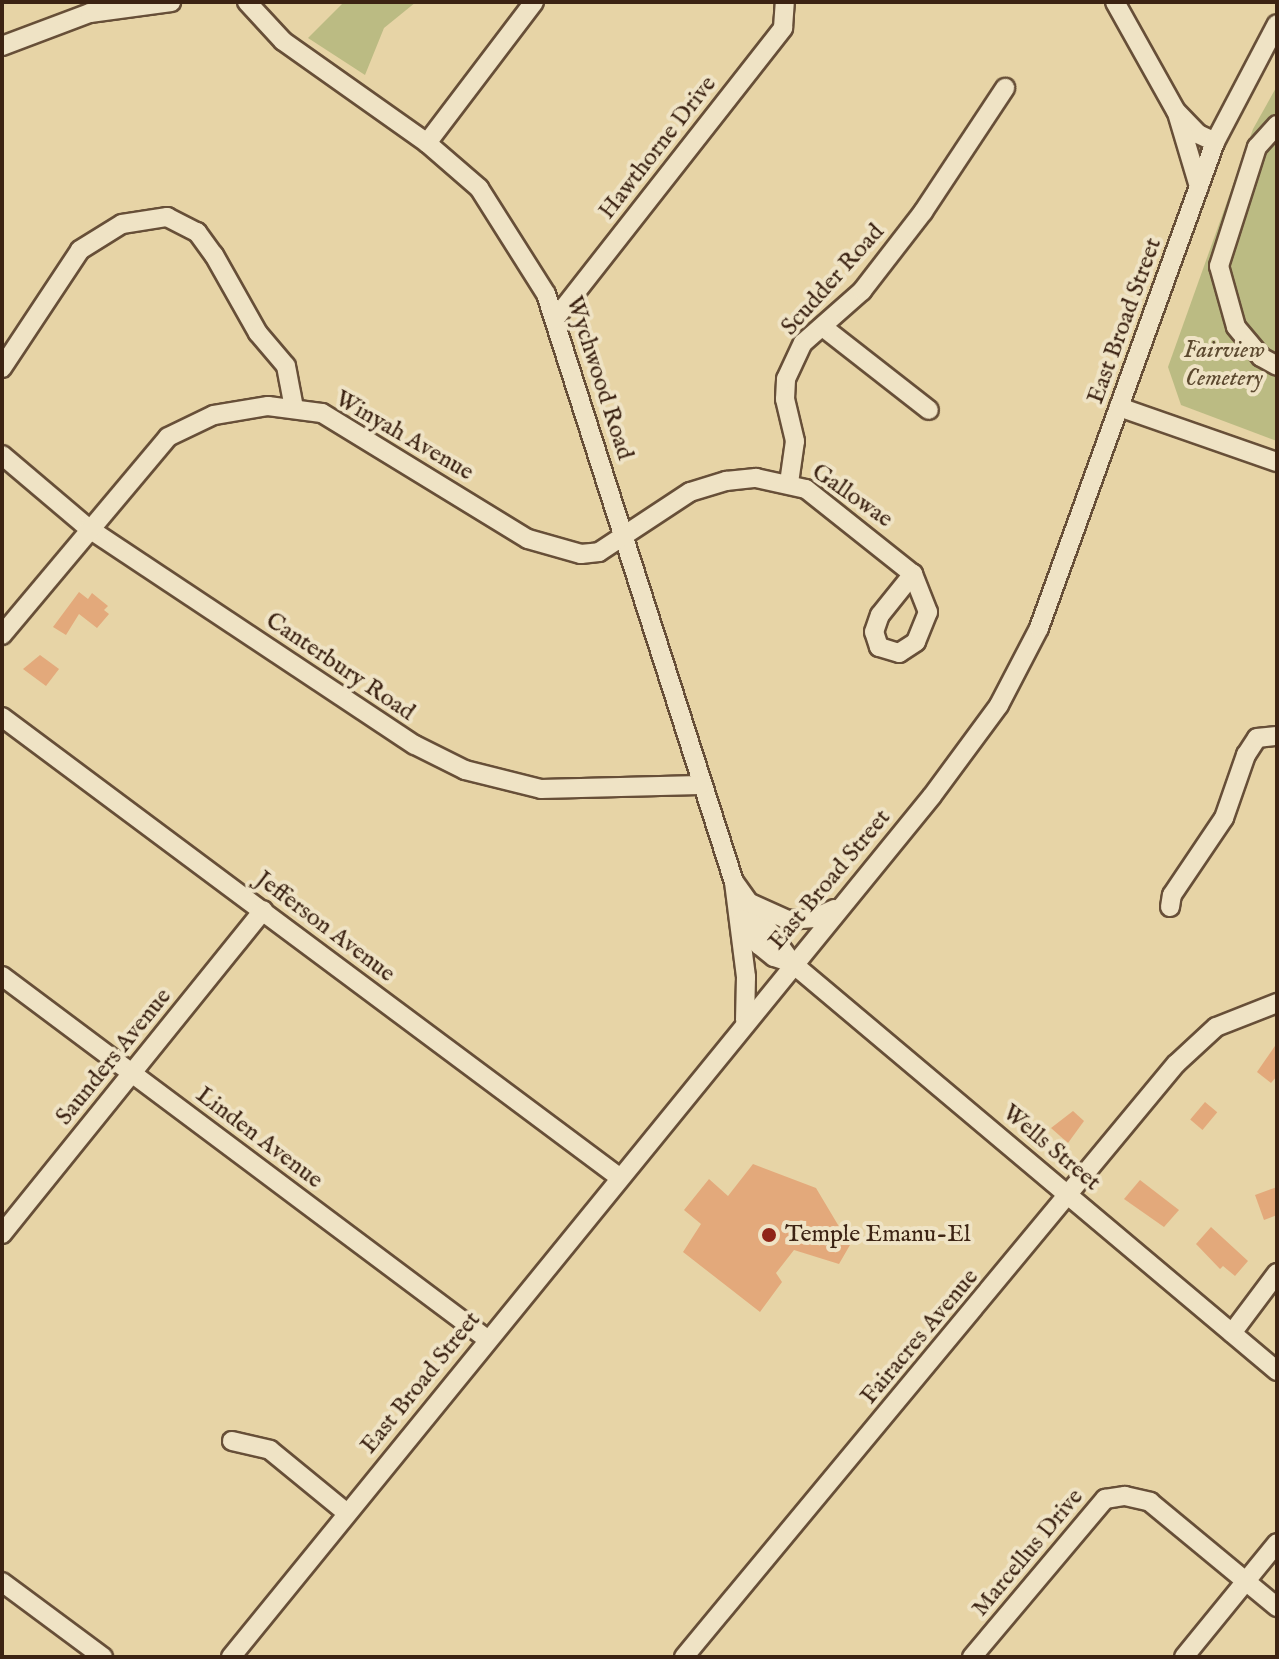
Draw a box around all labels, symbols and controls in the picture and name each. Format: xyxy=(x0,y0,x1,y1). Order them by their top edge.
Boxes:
street label: Hawthorne Drive xyxy=(593,71,723,225)
street label: Scudder Road xyxy=(775,218,891,342)
street label: East Broad Street xyxy=(1082,234,1168,408)
street label: Wychwood Road xyxy=(559,292,639,464)
park label: Fairview Cemetery xyxy=(1184,337,1264,393)
street label: Winyah Avenue xyxy=(330,385,478,487)
street label: Gallowae xyxy=(806,458,898,534)
street label: Canterbury Road xyxy=(260,607,420,727)
street label: East Broad Street xyxy=(763,804,897,956)
street label: Jefferson Avenue xyxy=(250,865,400,989)
street label: Saunders Avenue xyxy=(50,983,178,1131)
street label: Linden Avenue xyxy=(190,1081,328,1195)
street label: Wells Street xyxy=(996,1099,1106,1197)
place label: Temple Emanu-El xyxy=(785,1221,971,1249)
marker: Temple Emanu-El xyxy=(760,1226,778,1244)
street label: Fairacres Avenue xyxy=(855,1263,985,1411)
street label: East Broad Street xyxy=(355,1306,487,1460)
street label: Marcellus Drive xyxy=(966,1483,1090,1623)

